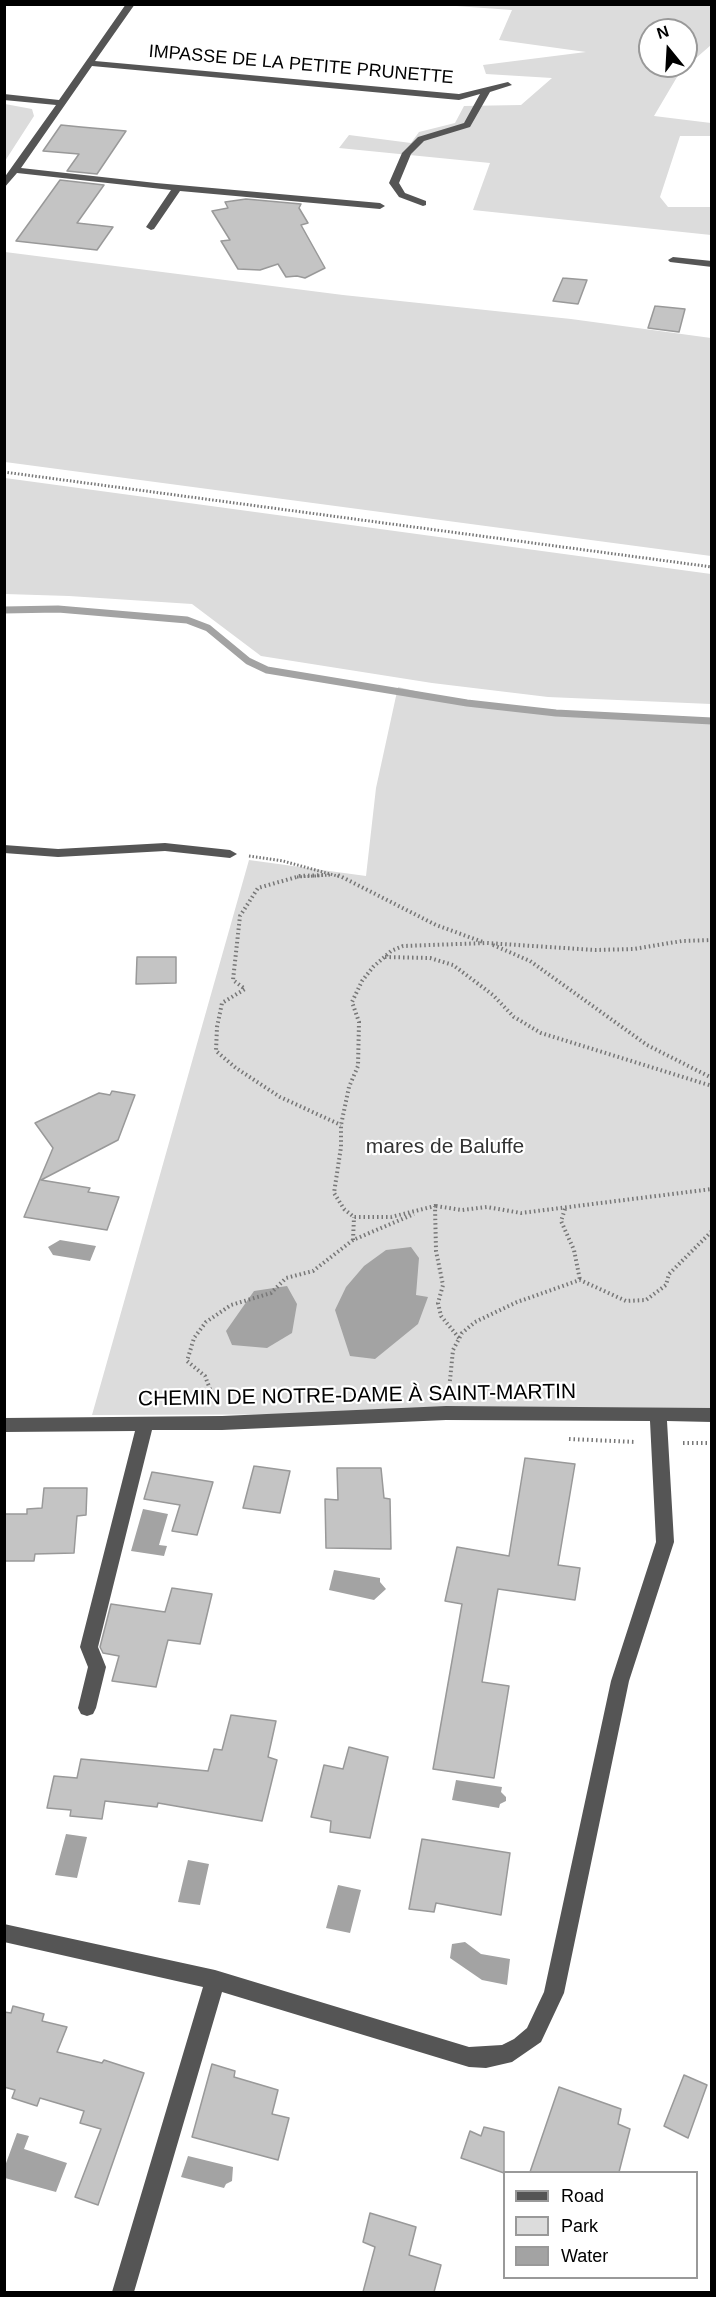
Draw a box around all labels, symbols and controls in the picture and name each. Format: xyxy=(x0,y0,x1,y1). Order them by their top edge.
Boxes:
north arrow xyxy=(638,18,698,78)
text: N xyxy=(655,22,671,42)
street label: IMPASSE DE LA PETITE PRUNETTE xyxy=(148,41,454,89)
park label: mares de Baluffe xyxy=(366,1134,524,1160)
street label: CHEMIN DE NOTRE-DAME À SAINT-MARTIN xyxy=(138,1380,576,1412)
legend xyxy=(503,2171,698,2279)
text: Road xyxy=(561,2186,604,2206)
text: Park xyxy=(561,2216,598,2236)
text: Water xyxy=(561,2246,608,2266)

